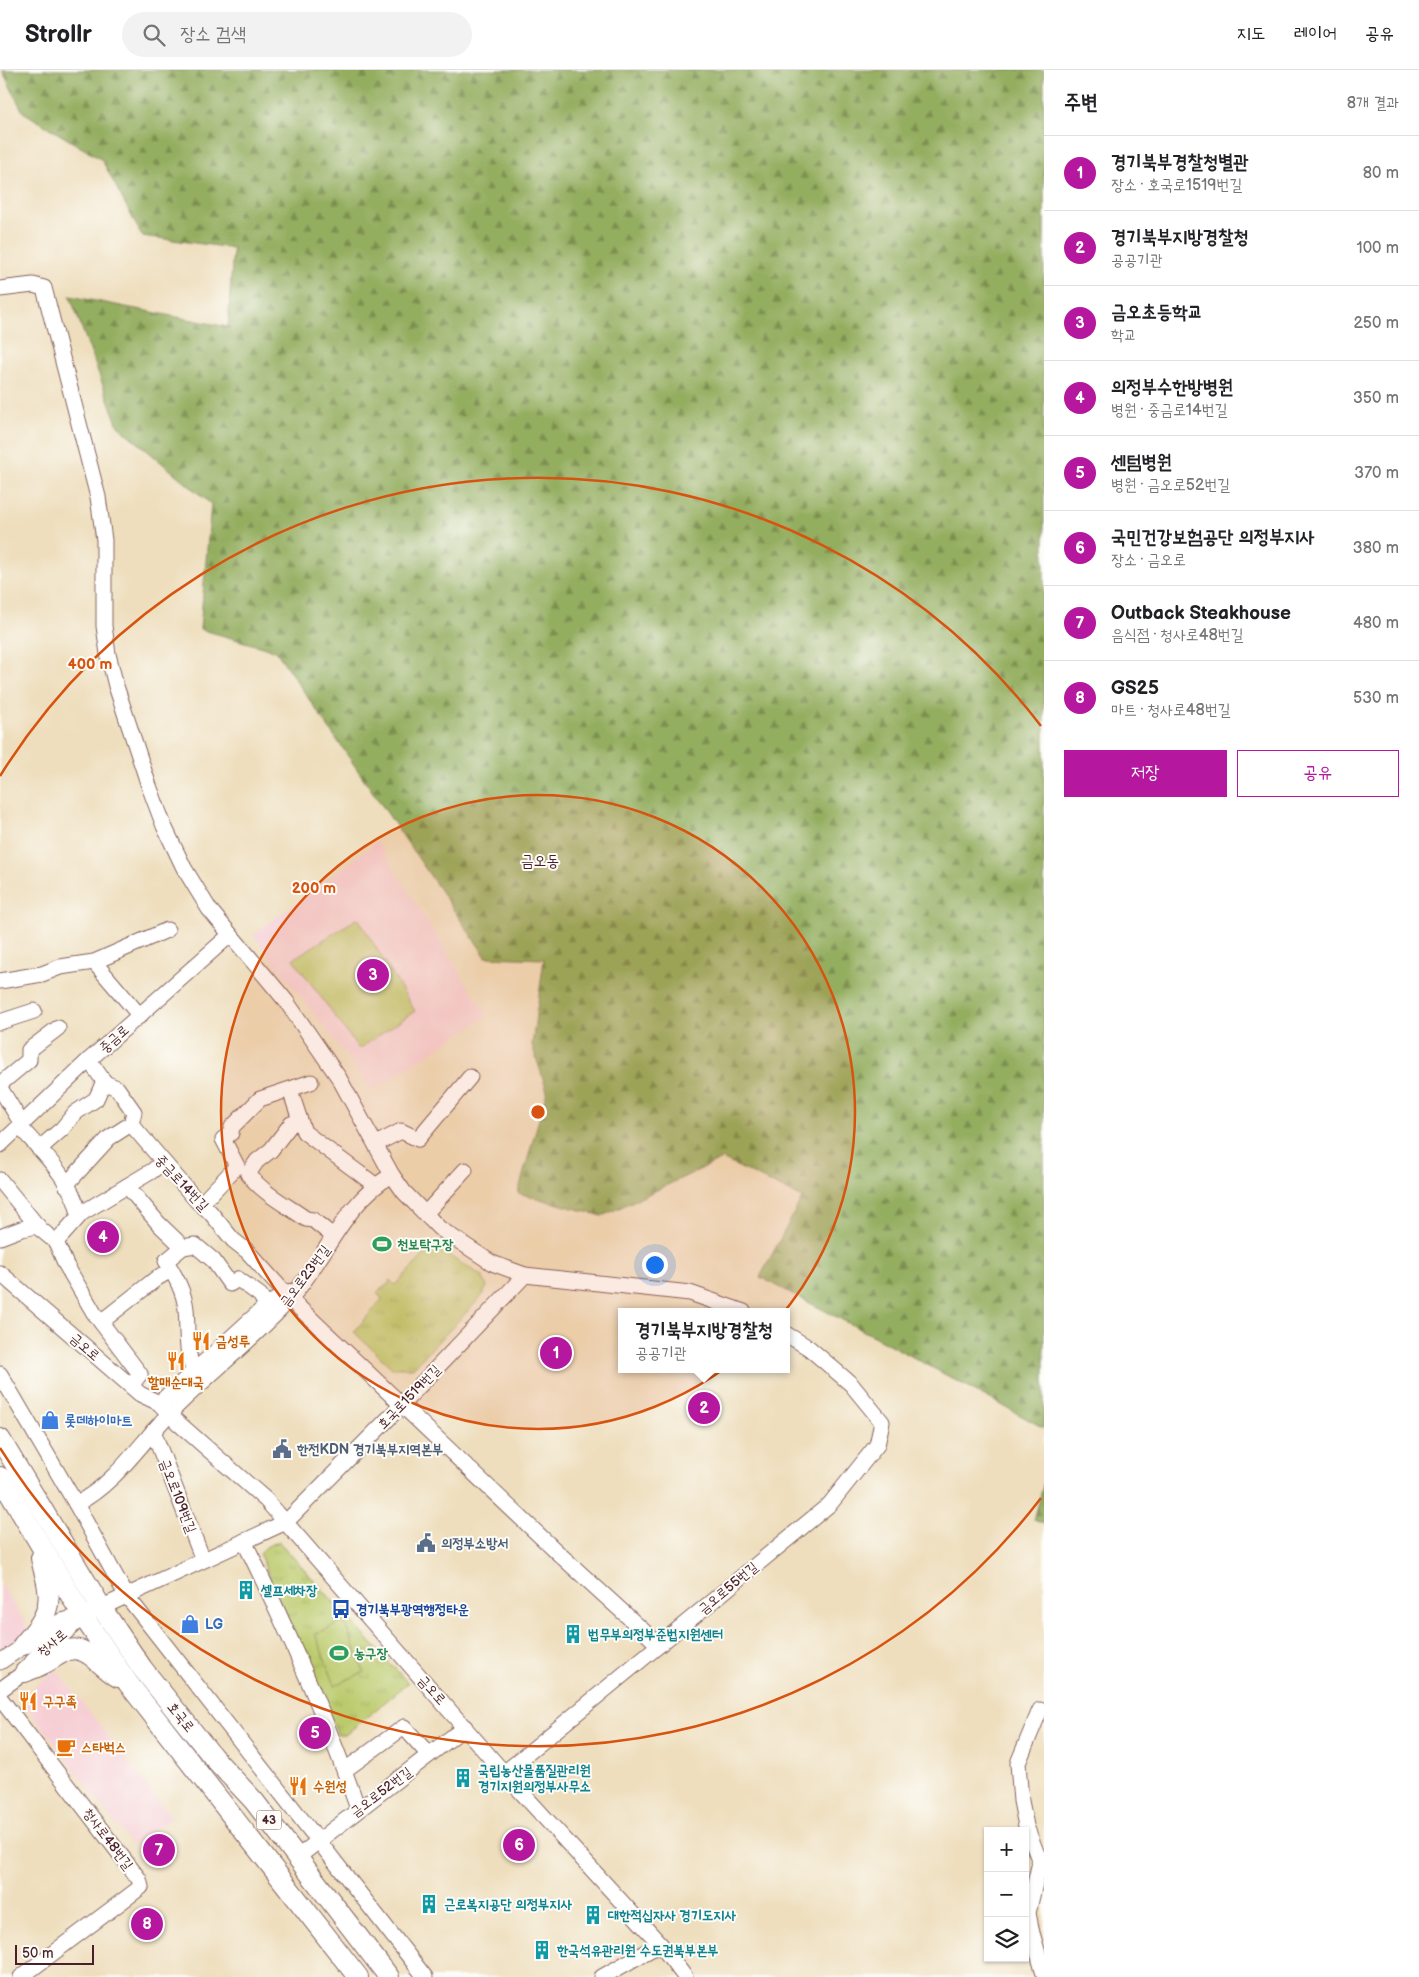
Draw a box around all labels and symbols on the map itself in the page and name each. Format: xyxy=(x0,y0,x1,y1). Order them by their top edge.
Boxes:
text: 400 m xyxy=(68,655,112,674)
district label: 금오동 xyxy=(521,852,559,871)
text: 200 m xyxy=(292,879,336,898)
pin: 3 xyxy=(357,956,389,994)
street label: 중금로 xyxy=(96,1021,132,1057)
centre of rings xyxy=(529,1103,547,1121)
street label: 중금로14번길 xyxy=(152,1151,213,1215)
pin: 4 xyxy=(87,1218,119,1256)
sports icon: 천보탁구장 xyxy=(371,1233,393,1255)
place label: 천보탁구장 xyxy=(397,1236,454,1253)
street label: 금오로23번길 xyxy=(276,1241,334,1310)
your location xyxy=(642,1252,668,1278)
street label: 금오로 xyxy=(67,1329,103,1365)
restaurant icon: 금성루 xyxy=(190,1330,212,1352)
place label: 금성루 xyxy=(216,1333,251,1350)
pin: 1 xyxy=(540,1334,572,1372)
restaurant icon: 할매순대국 xyxy=(165,1350,187,1372)
street label: 호국로1519번길 xyxy=(374,1361,445,1433)
place label: 할매순대국 xyxy=(147,1374,204,1391)
pin: 2 xyxy=(688,1389,720,1427)
shop icon: 롯데하이마트 xyxy=(39,1409,61,1431)
place label: 롯데하이마트 xyxy=(65,1412,133,1429)
public building icon: 한전KDN 경기북부지역본부 xyxy=(271,1438,293,1460)
place label: 한전KDN 경기북부지역본부 xyxy=(296,1441,443,1458)
street label: 금오로109번길 xyxy=(156,1457,200,1536)
public building icon: 의정부소방서 xyxy=(415,1532,437,1554)
place label: 의정부소방서 xyxy=(441,1535,509,1552)
street label: 금오로55번길 xyxy=(695,1558,762,1618)
building icon: 셀프세차장 xyxy=(235,1579,257,1601)
place label: 셀프세차장 xyxy=(260,1582,318,1599)
bus stop icon: 경기북부광역행정타운 xyxy=(330,1598,352,1620)
place label: 경기북부광역행정타운 xyxy=(356,1601,469,1618)
shop icon: LG xyxy=(179,1613,201,1635)
place label: LG xyxy=(205,1616,223,1633)
building icon: 법무부의정부준법지원센터 xyxy=(562,1623,584,1645)
street label: 청사로 xyxy=(34,1626,70,1660)
place label: 법무부의정부준법지원센터 xyxy=(588,1626,723,1643)
sports icon: 농구장 xyxy=(328,1642,350,1664)
place label: 농구장 xyxy=(354,1645,389,1662)
street label: 금오로 xyxy=(414,1672,450,1708)
restaurant icon: 구구족 xyxy=(17,1690,39,1712)
place label: 구구족 xyxy=(43,1693,77,1710)
street label: 호국로 xyxy=(164,1699,198,1735)
pin: 5 xyxy=(299,1714,331,1752)
cafe icon: 스타벅스 xyxy=(55,1736,77,1758)
place label: 스타벅스 xyxy=(81,1739,126,1756)
place label: 국립농산물품질관리원 경기지원의정부사무소 xyxy=(478,1762,591,1795)
street label: 금오로52번길 xyxy=(347,1763,416,1821)
building icon: 국립농산물품질관리원 경기지원의정부사무소 xyxy=(452,1767,474,1789)
restaurant icon: 수원성 xyxy=(287,1775,309,1797)
place label: 수원성 xyxy=(313,1778,347,1795)
street label: 청사로48번길 xyxy=(79,1805,137,1874)
road number: 43 xyxy=(256,1810,282,1830)
pin: 6 xyxy=(503,1826,535,1864)
pin: 7 xyxy=(143,1831,175,1869)
building icon: 근로복지공단 의정부지사 xyxy=(418,1893,440,1915)
place label: 근로복지공단 의정부지사 xyxy=(444,1896,572,1913)
building icon: 대한적십자사 경기도지사 xyxy=(582,1904,604,1926)
pin: 8 xyxy=(131,1905,163,1943)
place label: 대한적십자사 경기도지사 xyxy=(607,1907,736,1924)
building icon: 한국석유관리원 수도권북부본부 xyxy=(531,1939,553,1961)
scale bar xyxy=(15,1942,94,1965)
place label: 한국석유관리원 수도권북부본부 xyxy=(556,1942,719,1959)

